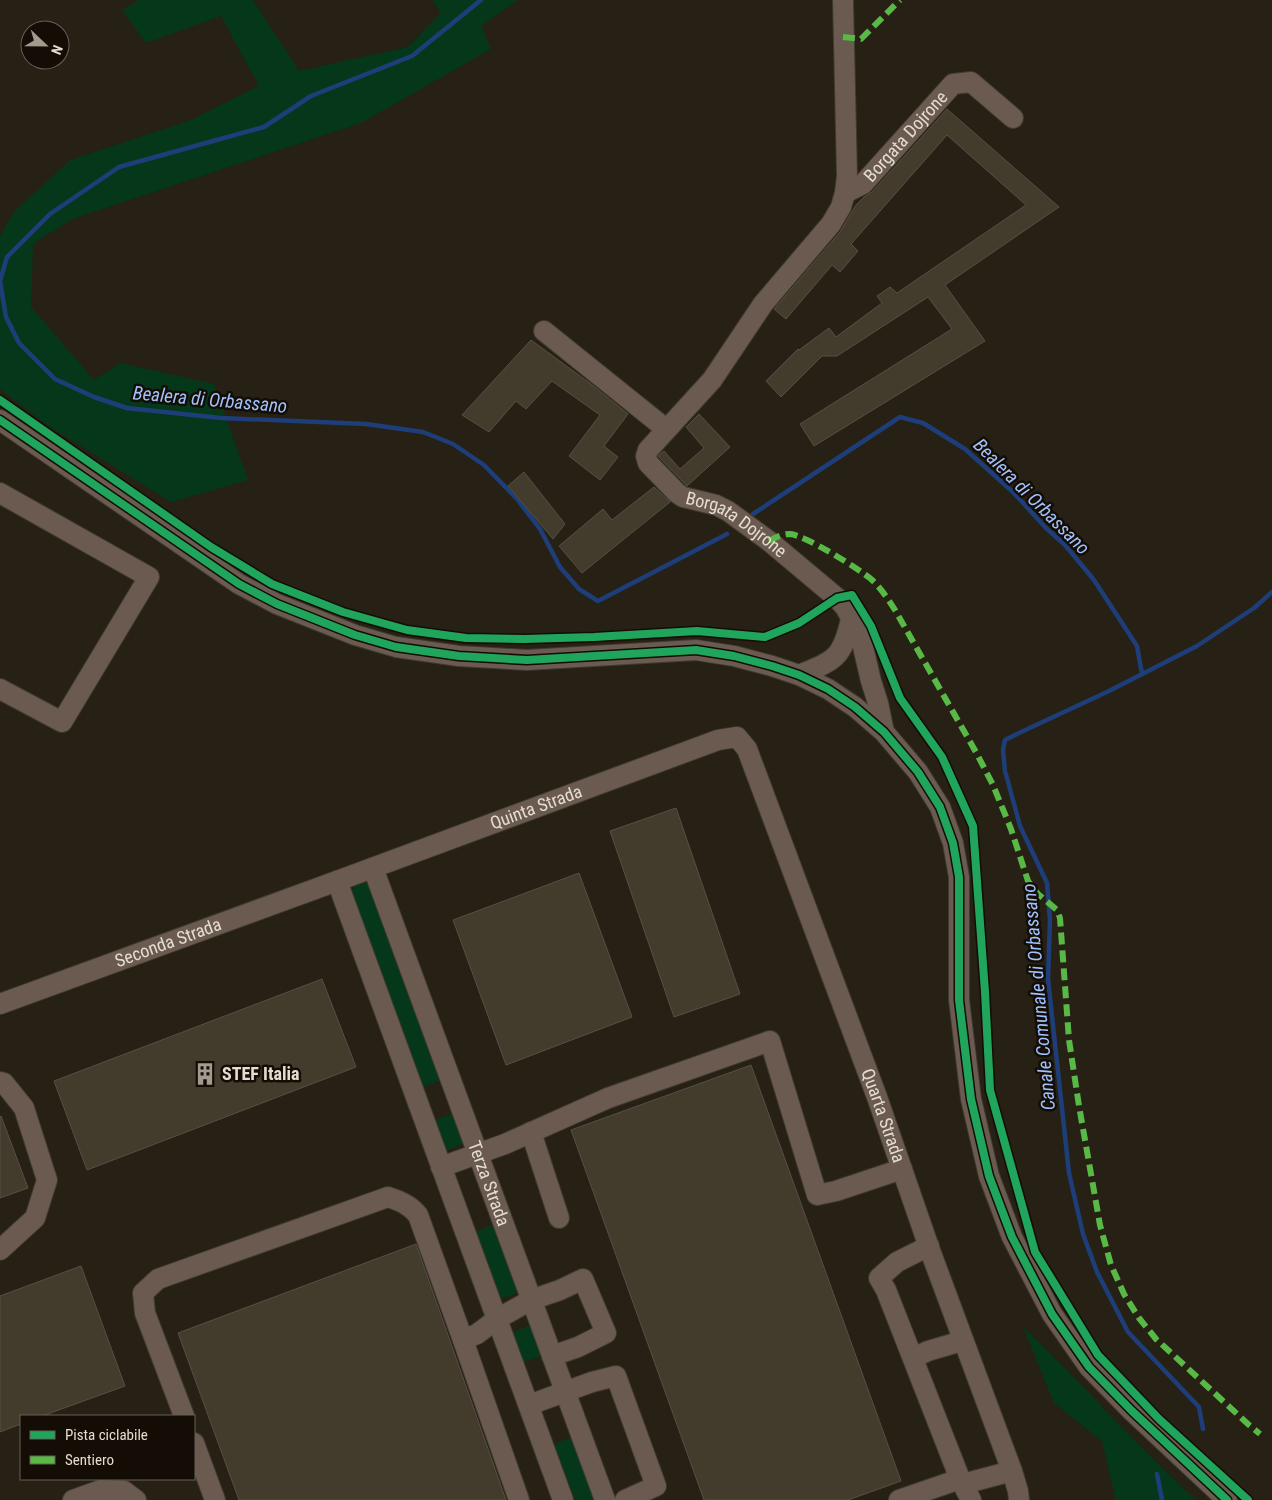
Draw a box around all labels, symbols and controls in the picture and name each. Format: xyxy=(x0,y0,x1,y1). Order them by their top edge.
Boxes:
north arrow xyxy=(20,20,70,70)
text: N xyxy=(48,43,66,57)
street label: Borgata Dojrone xyxy=(859,87,952,186)
water label: Bealera di Orbassano xyxy=(132,381,288,418)
water label: Bealera di Orbassano xyxy=(969,433,1095,559)
street label: Borgata Dojrone xyxy=(684,487,791,561)
street label: Quinta Strada xyxy=(487,780,585,833)
water label: Canale Comunale di Orbassano xyxy=(1017,882,1060,1111)
street label: Seconda Strada xyxy=(112,913,224,971)
building icon: STEF Italia xyxy=(192,1061,218,1087)
place label: STEF Italia xyxy=(222,1063,299,1084)
street label: Quarta Strada xyxy=(857,1066,910,1165)
street label: Terza Strada xyxy=(464,1138,514,1229)
legend xyxy=(20,1415,195,1480)
text: Pista ciclabile xyxy=(65,1426,148,1444)
text: Sentiero xyxy=(65,1451,114,1469)

